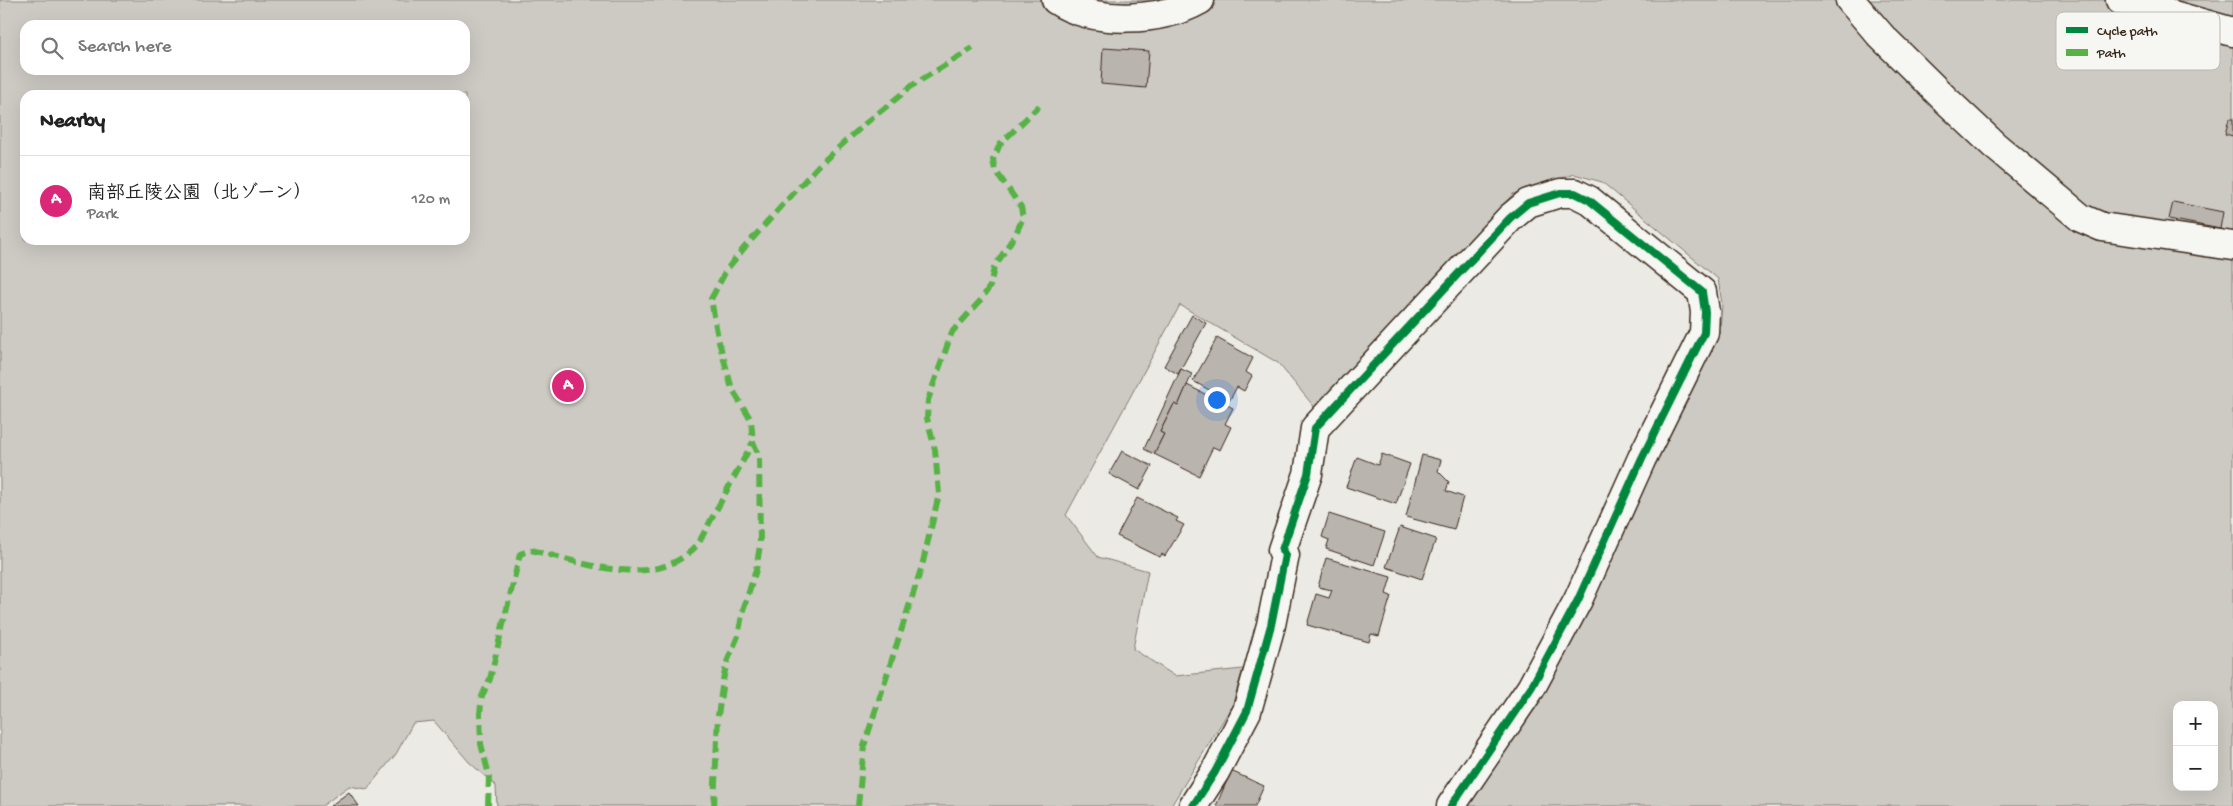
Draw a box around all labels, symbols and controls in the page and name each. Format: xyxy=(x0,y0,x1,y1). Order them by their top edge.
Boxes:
legend xyxy=(2056,12,2220,70)
search box xyxy=(20,20,470,75)
text: Cycle path xyxy=(2097,24,2158,41)
icon: search xyxy=(38,34,66,62)
text: Search here xyxy=(78,36,172,59)
text: Path xyxy=(2096,46,2126,63)
text: Nearby xyxy=(40,110,105,135)
text: 南部丘陵公園（北ゾーン） xyxy=(87,183,312,206)
text: A xyxy=(51,191,61,210)
text: 120 m xyxy=(411,191,450,210)
text: Park xyxy=(87,206,118,225)
pin: A xyxy=(552,367,584,405)
your location xyxy=(1204,387,1230,413)
map controls xyxy=(2173,701,2218,791)
button: + xyxy=(2173,701,2218,746)
button: − xyxy=(2173,746,2218,791)

